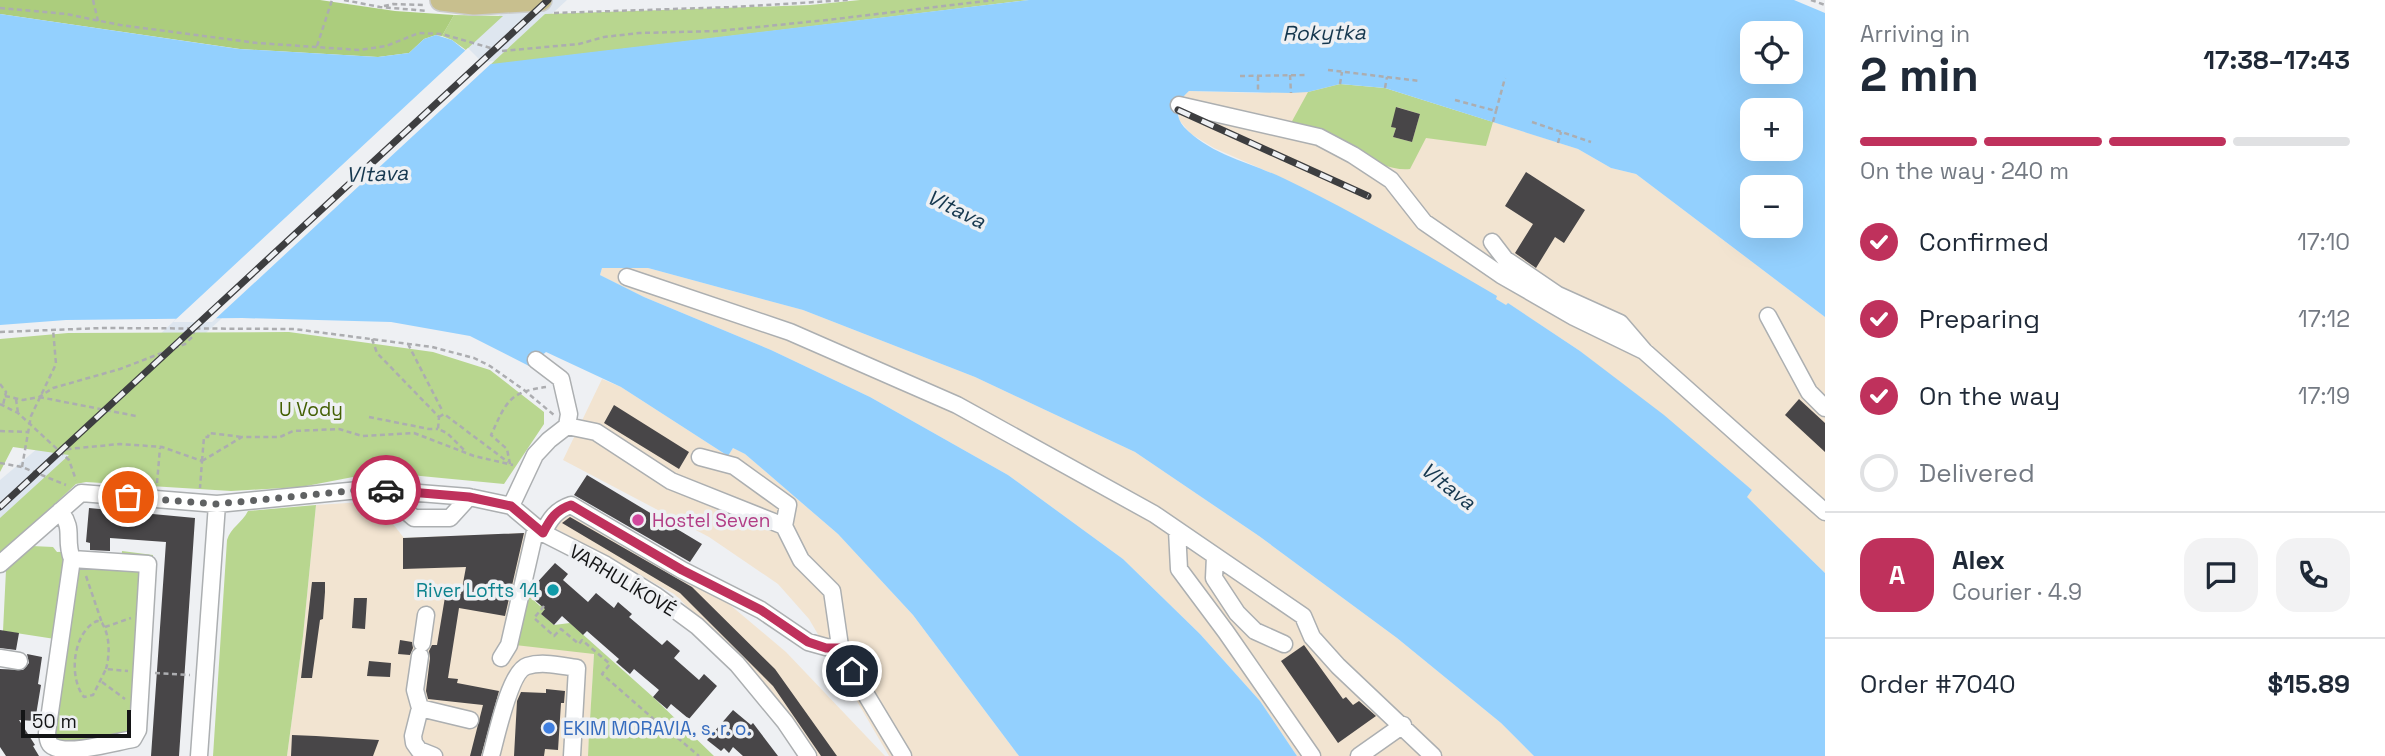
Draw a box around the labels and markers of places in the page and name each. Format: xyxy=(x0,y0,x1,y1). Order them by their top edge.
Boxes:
pin xyxy=(98,467,158,527)
place label: Hostel Seven xyxy=(652,508,770,533)
marker: Hostel Seven xyxy=(630,512,646,528)
place label: River Lofts 14 xyxy=(416,578,539,603)
marker: River Lofts 14 xyxy=(545,582,561,598)
pin xyxy=(822,641,882,701)
place label: EKIM MORAVIA, s. r. o. xyxy=(563,716,751,741)
marker: EKIM MORAVIA, s. r. o. xyxy=(541,720,557,736)

